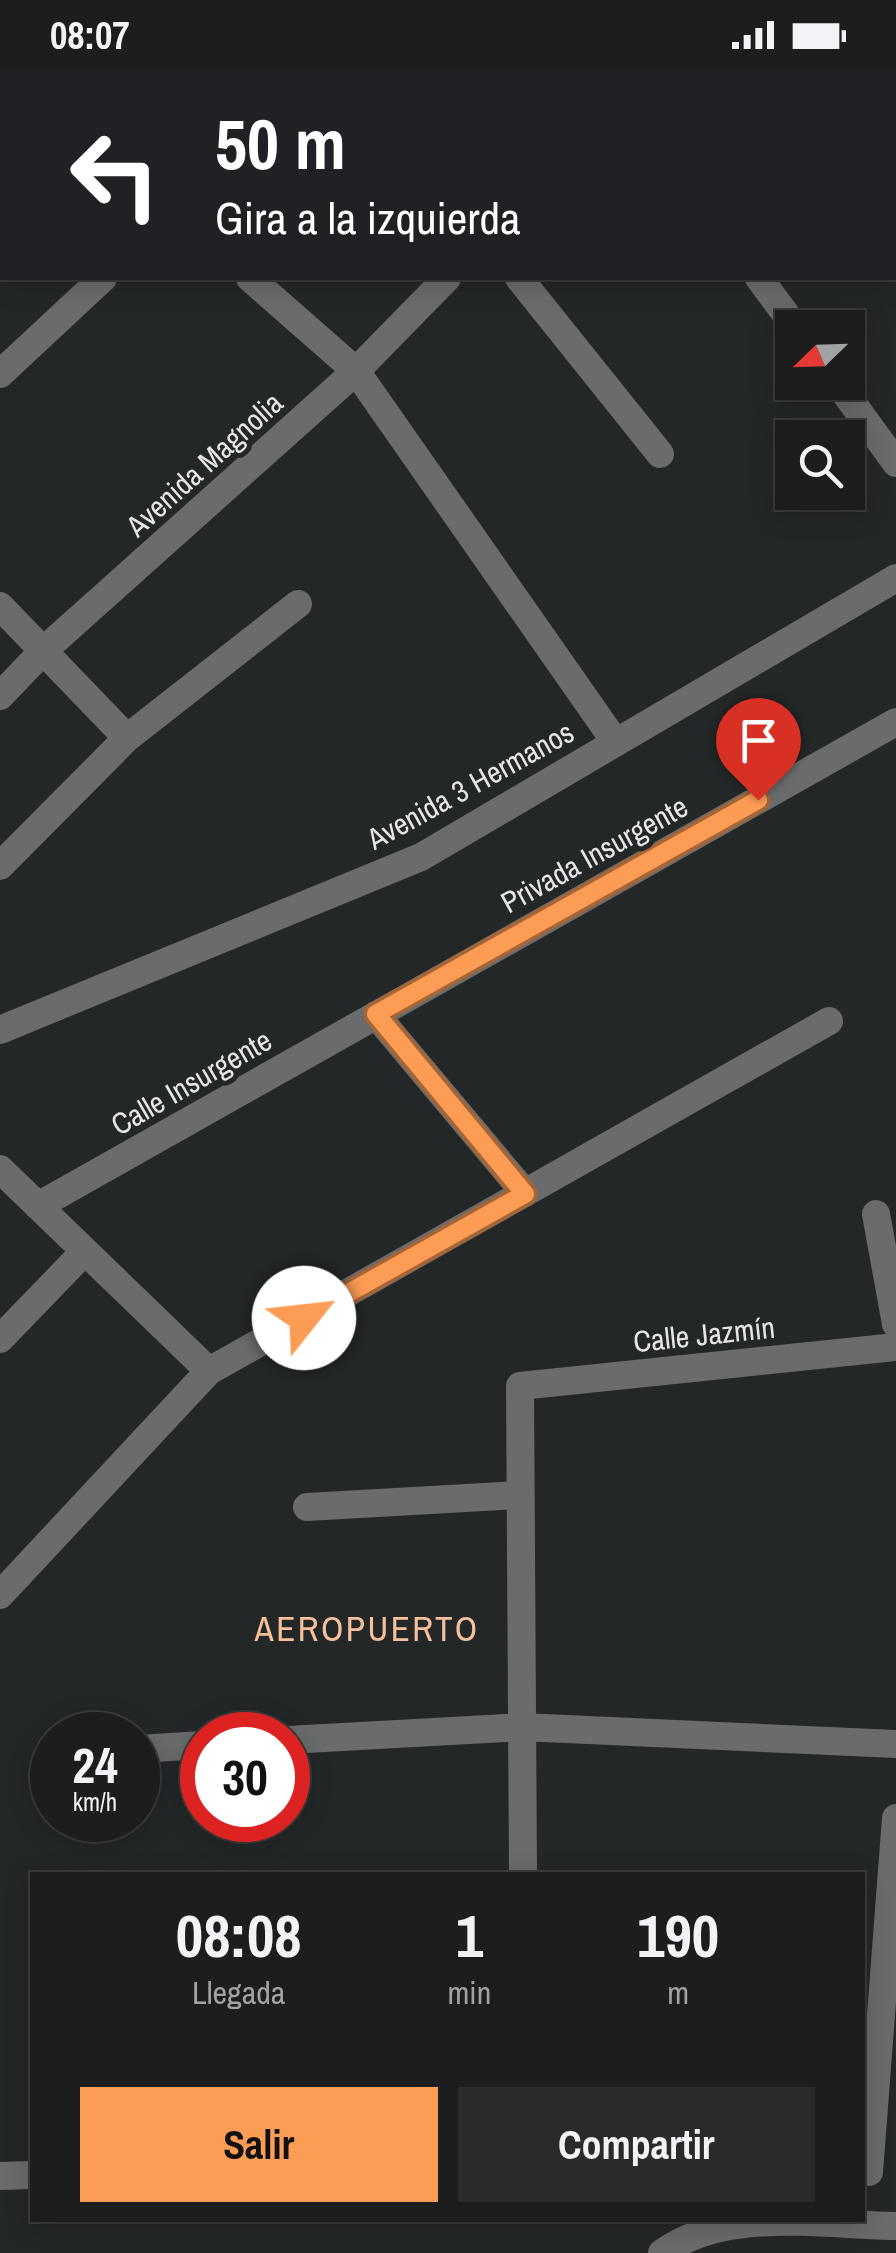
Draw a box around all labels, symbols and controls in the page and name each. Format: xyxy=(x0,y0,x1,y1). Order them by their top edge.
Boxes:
text: 08:07 xyxy=(50,10,130,61)
text: 50 m xyxy=(215,97,346,191)
icon: left xyxy=(50,110,180,240)
text: Gira a la izquierda xyxy=(215,187,521,248)
north arrow xyxy=(775,310,865,400)
map controls xyxy=(775,310,865,510)
street label: Avenida Magnolia xyxy=(116,383,291,546)
button: search xyxy=(775,420,865,510)
pin xyxy=(716,698,801,801)
street label: Avenida 3 Hermanos xyxy=(359,712,581,859)
icon: arrive xyxy=(731,713,786,768)
street label: Privada Insurgente xyxy=(493,786,695,922)
street label: Calle Insurgente xyxy=(103,1020,279,1144)
position arrow xyxy=(252,1266,356,1370)
street label: Calle Jazmín xyxy=(631,1307,777,1361)
district label: AEROPUERTO xyxy=(254,1605,479,1652)
speed limit sign: 30 xyxy=(180,1712,310,1842)
text: 24 xyxy=(72,1731,118,1799)
text: km/h xyxy=(73,1785,117,1819)
text: 08:08 xyxy=(176,1895,302,1976)
text: 1 xyxy=(456,1895,483,1976)
text: 190 xyxy=(637,1895,719,1976)
text: Llegada xyxy=(192,1971,285,2014)
text: min xyxy=(447,1971,491,2014)
text: m xyxy=(667,1971,689,2014)
button: Salir xyxy=(80,2087,438,2202)
button: Compartir xyxy=(458,2087,815,2202)

